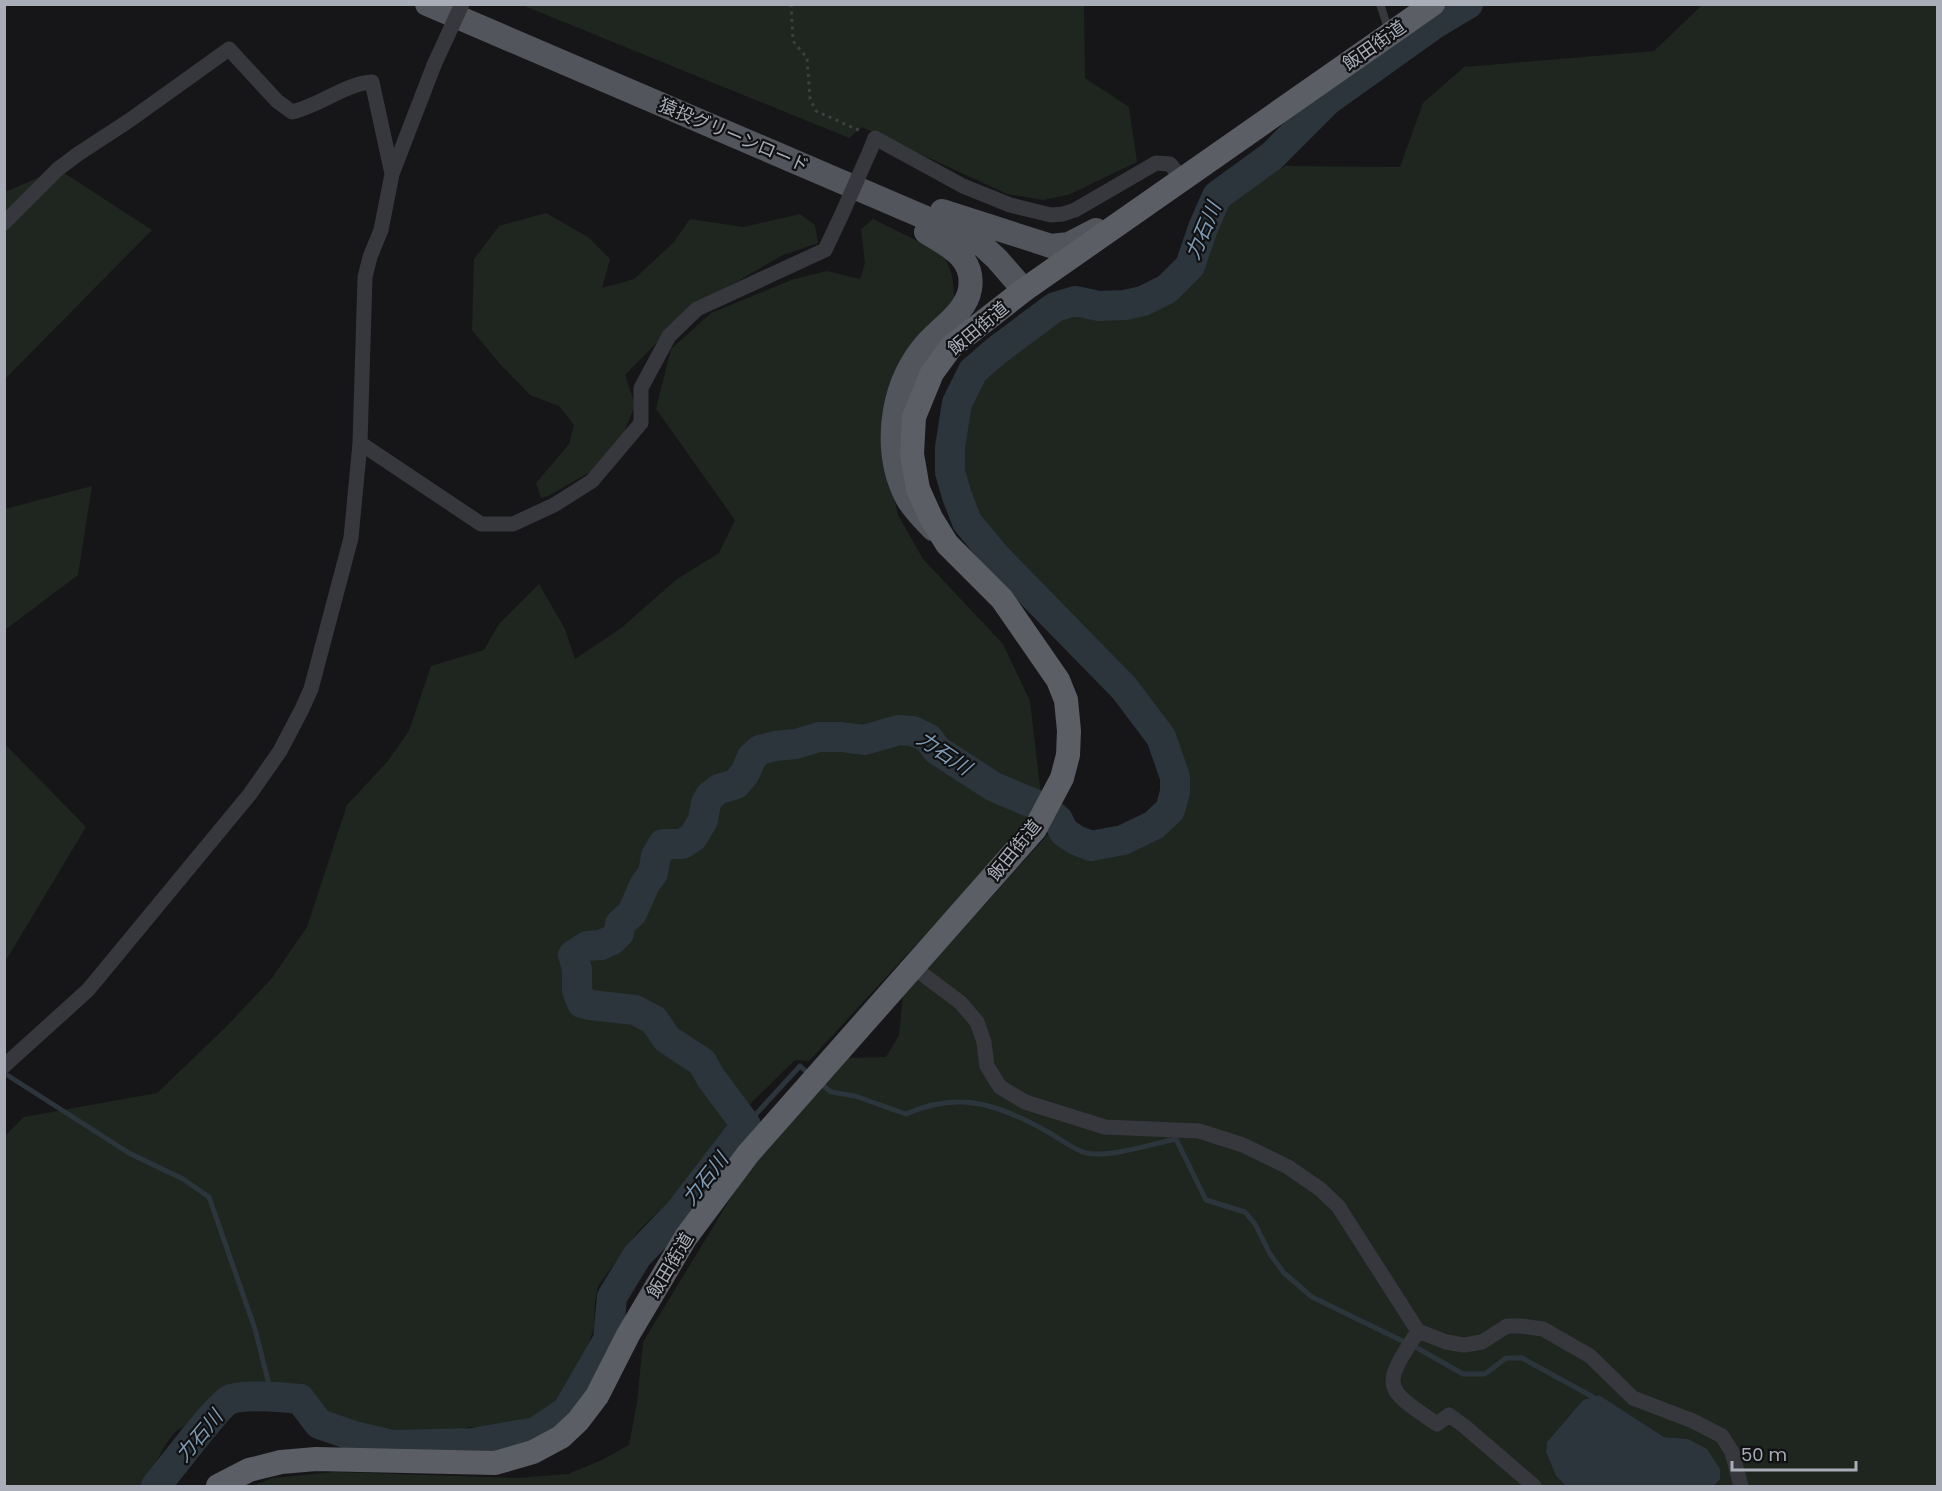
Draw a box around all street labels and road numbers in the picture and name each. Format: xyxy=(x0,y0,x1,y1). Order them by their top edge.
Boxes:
street label: 飯田街道 xyxy=(1337,14,1411,76)
street label: 猿投グリーンロード xyxy=(655,92,813,178)
street label: 飯田街道 xyxy=(942,295,1014,361)
street label: 飯田街道 xyxy=(982,814,1046,886)
street label: 飯田街道 xyxy=(641,1228,699,1302)

